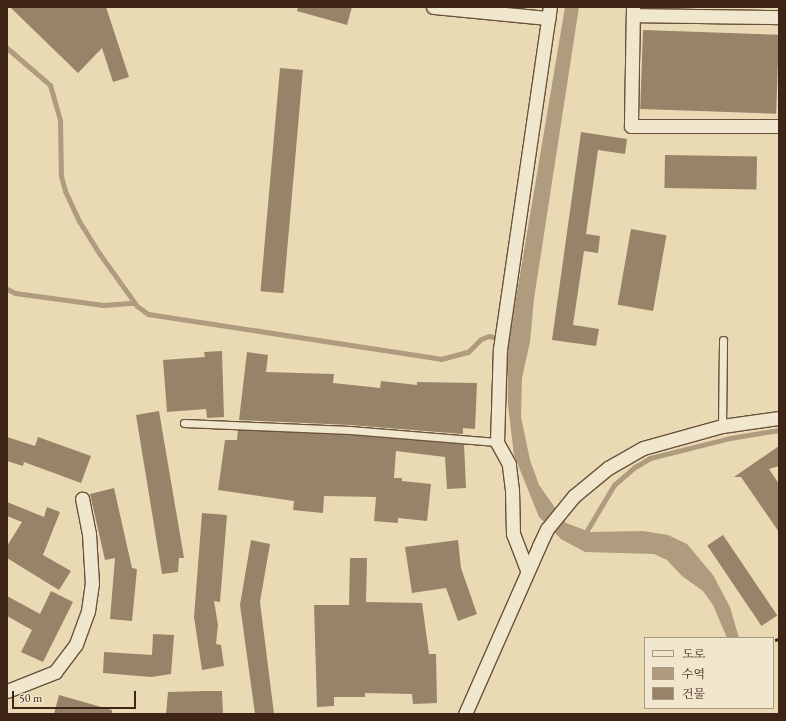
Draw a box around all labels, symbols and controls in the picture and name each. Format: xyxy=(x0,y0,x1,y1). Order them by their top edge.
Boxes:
legend xyxy=(644,637,774,709)
text: 도로 xyxy=(682,646,705,662)
text: 수역 xyxy=(682,666,705,682)
scale bar xyxy=(14,683,138,709)
text: 건물 xyxy=(682,686,705,702)
text: 50 m xyxy=(19,690,42,706)

